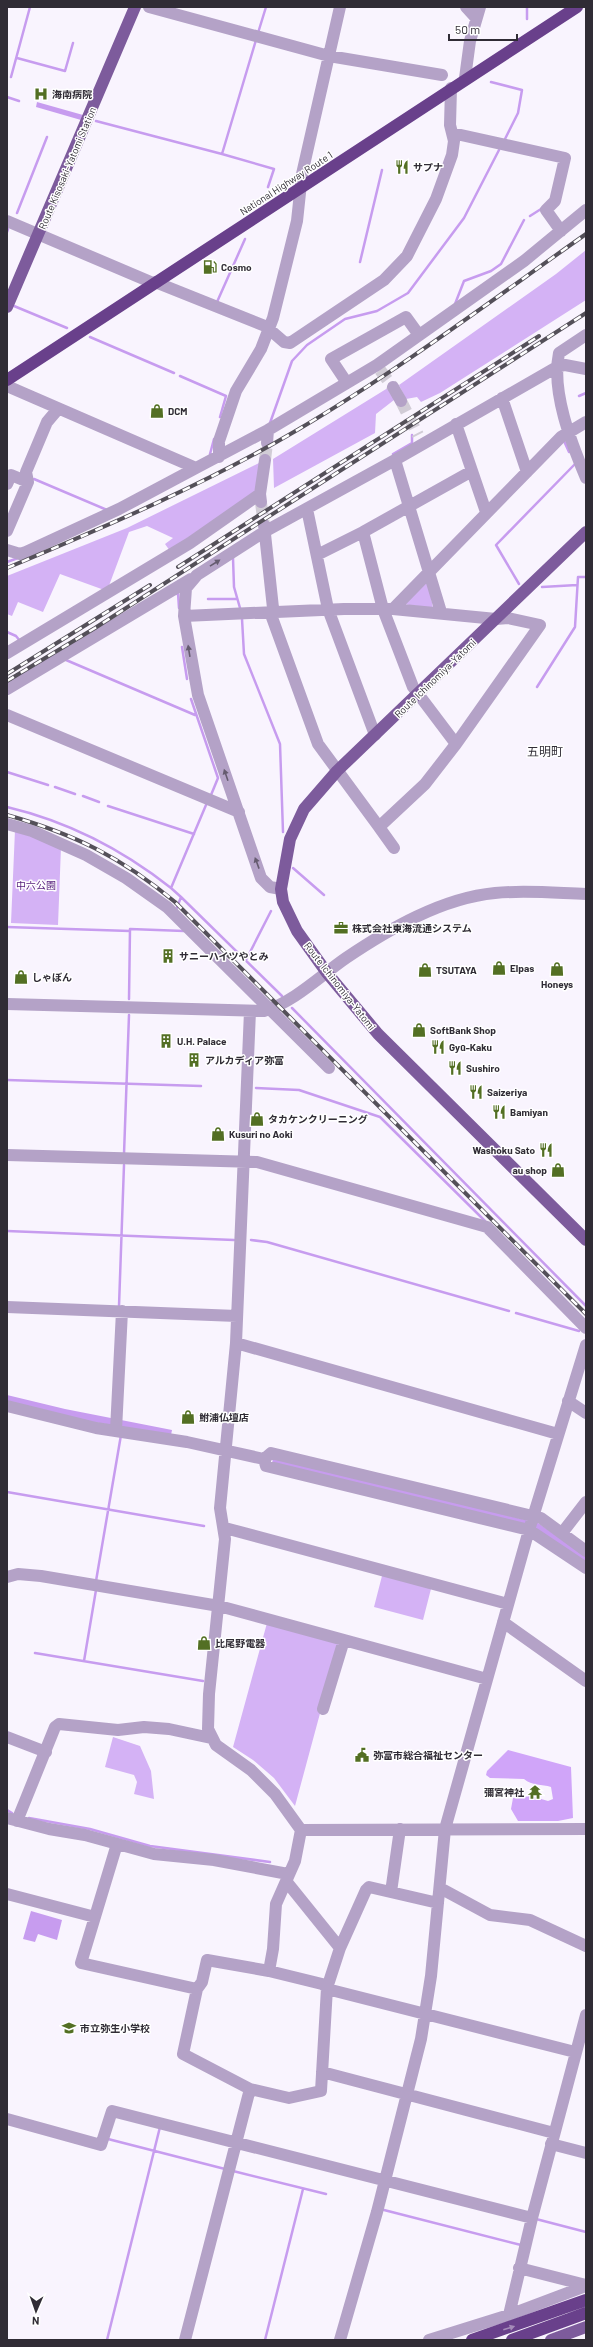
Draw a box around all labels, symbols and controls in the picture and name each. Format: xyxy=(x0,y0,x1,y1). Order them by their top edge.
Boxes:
scale bar xyxy=(449,16,517,42)
text: 50 m xyxy=(455,22,480,36)
hospital icon: 海南病院 xyxy=(33,86,49,102)
place label: 海南病院 xyxy=(52,88,92,100)
street label: Route Kisosaki-Yatomi Station xyxy=(36,105,98,231)
street label: National Highway Route 1 xyxy=(237,149,335,217)
restaurant icon: サプナ xyxy=(394,159,410,175)
place label: サプナ xyxy=(413,161,443,173)
fuel station icon: Cosmo xyxy=(202,259,218,275)
place label: Cosmo xyxy=(221,261,252,273)
shop icon: DCM xyxy=(149,403,165,419)
place label: DCM xyxy=(168,405,187,417)
one-way arrow xyxy=(209,560,221,567)
street label: Route Ichinomiya-Yatomi xyxy=(392,636,478,720)
one-way arrow xyxy=(186,645,192,657)
district label: 五明町 xyxy=(527,744,563,758)
one-way arrow xyxy=(222,769,228,781)
one-way arrow xyxy=(253,857,259,869)
park label: 中六公園 xyxy=(16,879,56,891)
office icon: 株式会社東海流通システム xyxy=(333,920,349,936)
place label: 株式会社東海流通システム xyxy=(352,922,472,934)
street label: Route Ichinomiya-Yatomi xyxy=(302,940,378,1032)
building icon: サニーハイツやとみ xyxy=(160,948,176,964)
place label: サニーハイツやとみ xyxy=(179,950,269,962)
shop icon: Elpas xyxy=(491,960,507,976)
shop icon: Honeys xyxy=(549,961,565,977)
shop icon: TSUTAYA xyxy=(417,962,433,978)
place label: Elpas xyxy=(510,962,534,974)
place label: TSUTAYA xyxy=(436,964,477,976)
shop icon: しゃぼん xyxy=(13,969,29,985)
place label: しゃぼん xyxy=(32,971,72,983)
place label: Honeys xyxy=(541,978,573,990)
shop icon: SoftBank Shop xyxy=(411,1022,427,1038)
place label: SoftBank Shop xyxy=(430,1024,496,1036)
building icon: U.H. Palace xyxy=(158,1033,174,1049)
place label: U.H. Palace xyxy=(177,1035,227,1047)
restaurant icon: Gyū-Kaku xyxy=(430,1039,446,1055)
place label: Gyū-Kaku xyxy=(449,1041,492,1053)
building icon: アルカディア弥富 xyxy=(186,1052,202,1068)
place label: アルカディア弥富 xyxy=(205,1054,284,1066)
restaurant icon: Sushiro xyxy=(447,1060,463,1076)
place label: Sushiro xyxy=(466,1062,500,1074)
restaurant icon: Saizeriya xyxy=(468,1084,484,1100)
place label: Saizeriya xyxy=(487,1086,527,1098)
restaurant icon: Bamiyan xyxy=(491,1104,507,1120)
place label: Bamiyan xyxy=(510,1106,548,1118)
shop icon: タカケンクリーニング xyxy=(249,1111,265,1127)
place label: タカケンクリーニング xyxy=(268,1113,368,1125)
shop icon: Kusuri no Aoki xyxy=(210,1126,226,1142)
place label: Kusuri no Aoki xyxy=(229,1128,293,1140)
restaurant icon: Washoku Sato xyxy=(538,1142,554,1158)
place label: Washoku Sato xyxy=(472,1144,535,1156)
shop icon: au shop xyxy=(550,1162,566,1178)
place label: au shop xyxy=(513,1164,547,1176)
shop icon: 鮒浦仏壇店 xyxy=(180,1409,196,1425)
place label: 鮒浦仏壇店 xyxy=(199,1411,249,1423)
shop icon: 比尾野電器 xyxy=(196,1635,212,1651)
place label: 比尾野電器 xyxy=(215,1637,266,1649)
public building icon: 弥富市総合福祉センター xyxy=(354,1747,370,1763)
place label: 弥富市総合福祉センター xyxy=(373,1749,483,1761)
temple icon: 彌宮神社 xyxy=(527,1784,543,1800)
place label: 彌宮神社 xyxy=(484,1786,525,1798)
school or university icon: 市立弥生小学校 xyxy=(61,2020,77,2036)
place label: 市立弥生小学校 xyxy=(80,2022,150,2034)
north arrow xyxy=(16,2291,56,2331)
text: N xyxy=(32,2315,40,2328)
one-way arrow xyxy=(503,2325,515,2331)

